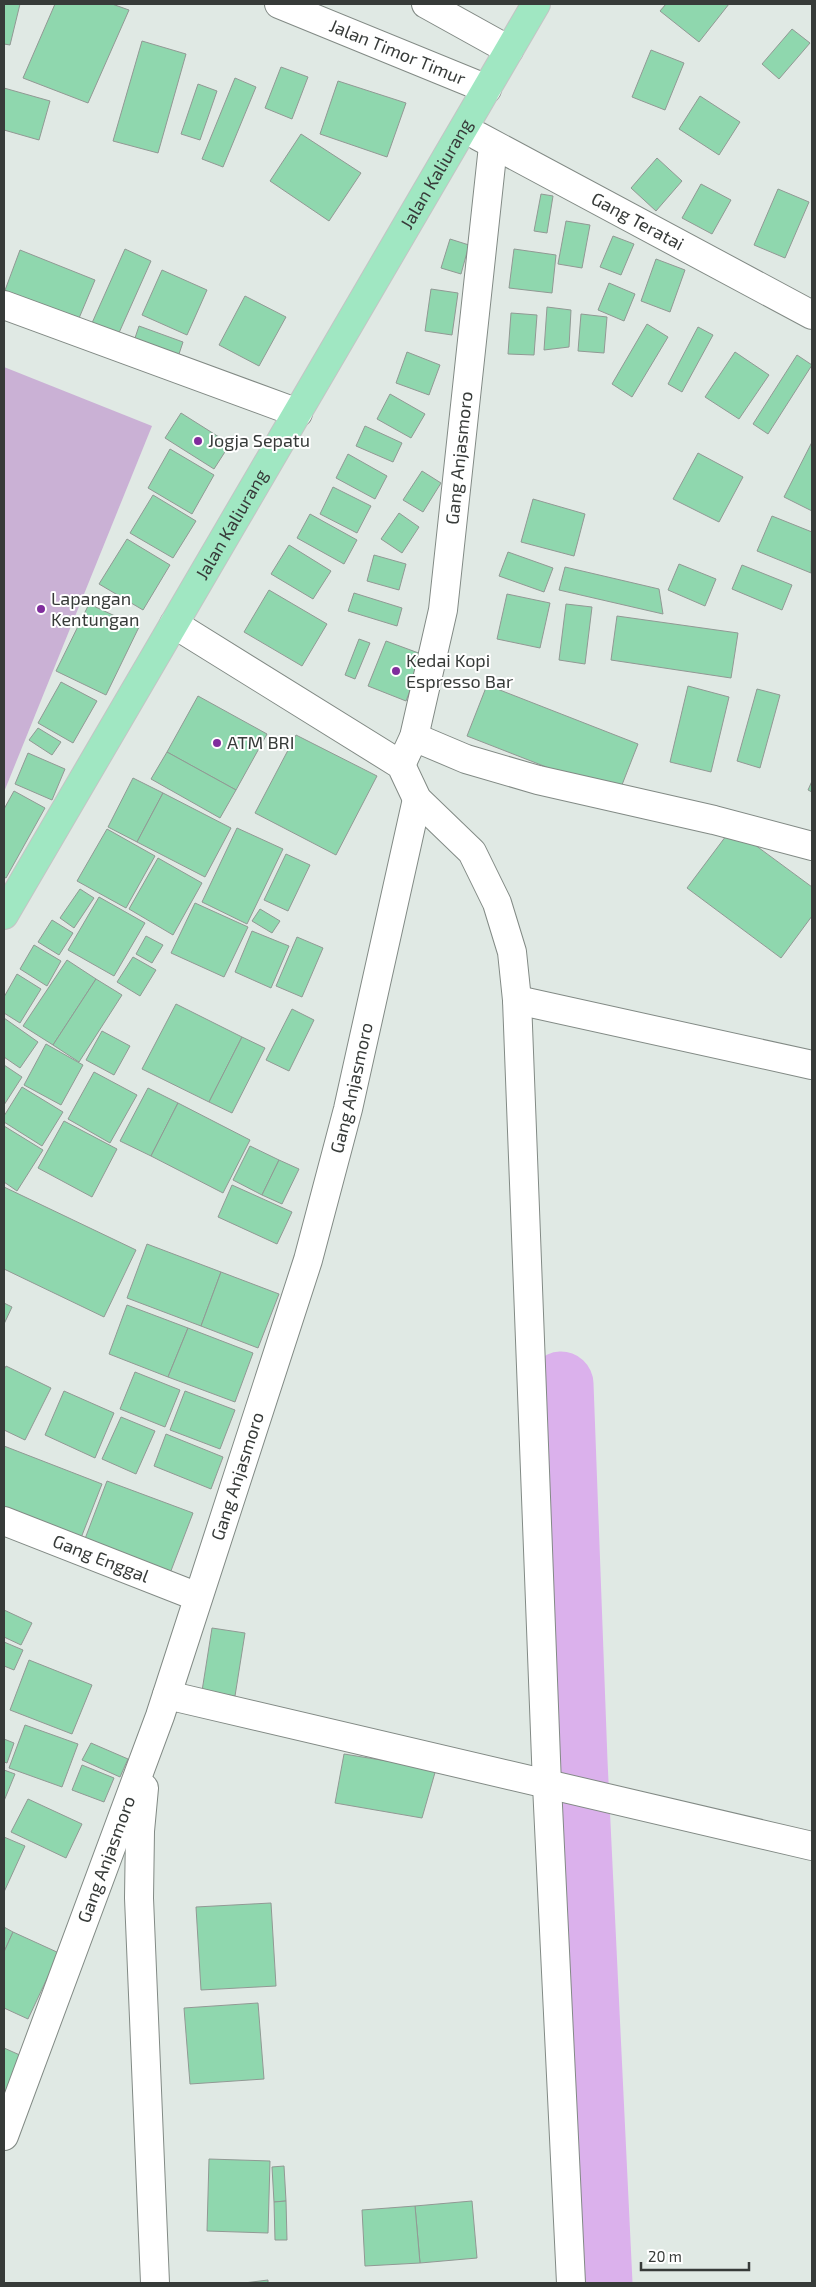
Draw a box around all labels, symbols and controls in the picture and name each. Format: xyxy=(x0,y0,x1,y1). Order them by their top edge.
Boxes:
street label: Jalan Timor Timur xyxy=(327,14,469,89)
street label: Jalan Kaliurang xyxy=(395,114,477,233)
street label: Gang Teratai xyxy=(588,187,688,254)
street label: Gang Anjasmoro xyxy=(440,390,476,526)
place label: Jogja Sepatu xyxy=(208,429,310,451)
marker: Jogja Sepatu xyxy=(192,435,204,447)
street label: Jalan Kaliurang xyxy=(190,465,272,583)
place label: Lapangan Kentungan xyxy=(51,587,139,630)
marker: Lapangan Kentungan xyxy=(35,603,47,615)
place label: Kedai Kopi Espresso Bar xyxy=(406,649,513,692)
marker: Kedai Kopi Espresso Bar xyxy=(390,665,402,677)
place label: ATM BRI xyxy=(227,731,294,753)
marker: ATM BRI xyxy=(211,737,223,749)
street label: Gang Anjasmoro xyxy=(325,1020,377,1156)
street label: Gang Anjasmoro xyxy=(206,1409,268,1543)
street label: Gang Enggal xyxy=(50,1529,153,1587)
street label: Gang Anjasmoro xyxy=(72,1793,139,1926)
scale bar xyxy=(641,2240,748,2272)
text: 20 m xyxy=(648,2247,682,2265)

